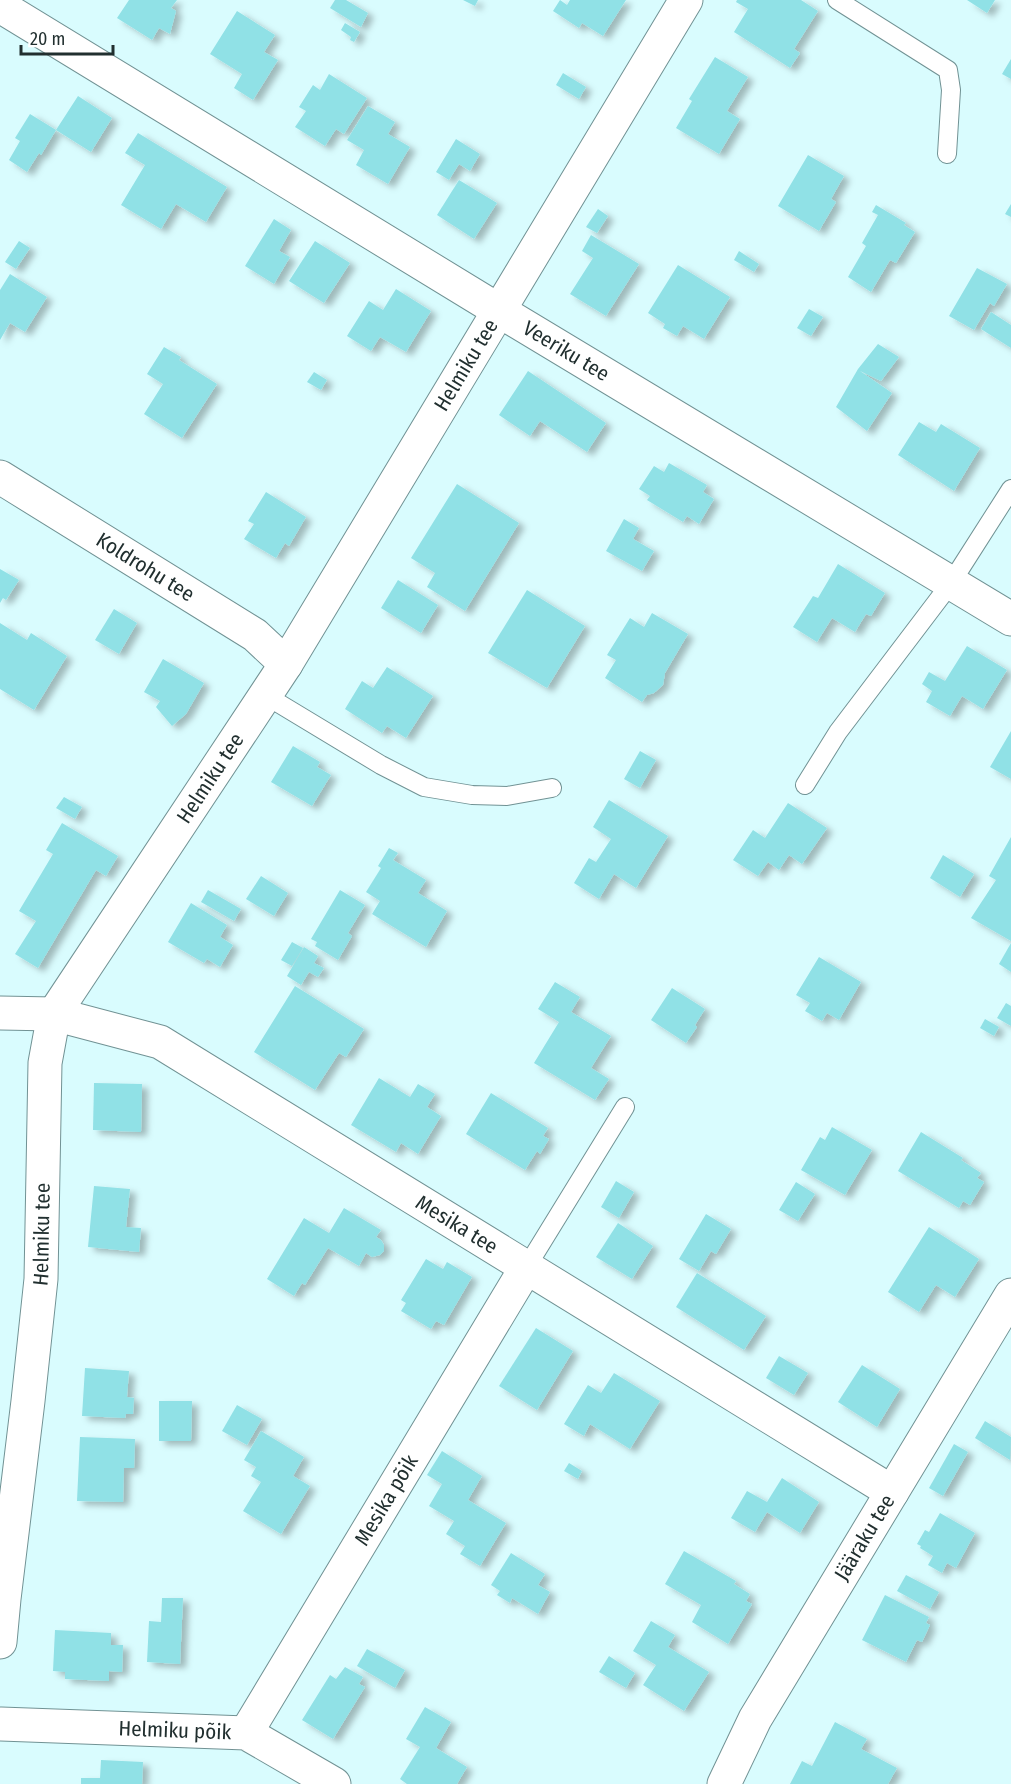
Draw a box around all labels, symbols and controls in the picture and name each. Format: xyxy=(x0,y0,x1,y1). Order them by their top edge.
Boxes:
scale bar xyxy=(21,18,112,56)
text: 20 m xyxy=(30,28,65,50)
street label: Helmiku tee xyxy=(428,314,504,416)
street label: Veeriku tee xyxy=(518,315,614,387)
street label: Koldrohu tee xyxy=(91,527,199,607)
street label: Helmiku tee xyxy=(171,728,250,828)
street label: Helmiku tee xyxy=(27,1183,56,1287)
street label: Mesika tee xyxy=(411,1189,503,1259)
street label: Mesika põik xyxy=(349,1450,424,1550)
street label: Jääraku tee xyxy=(829,1490,901,1585)
street label: Helmiku põik xyxy=(118,1715,232,1745)

